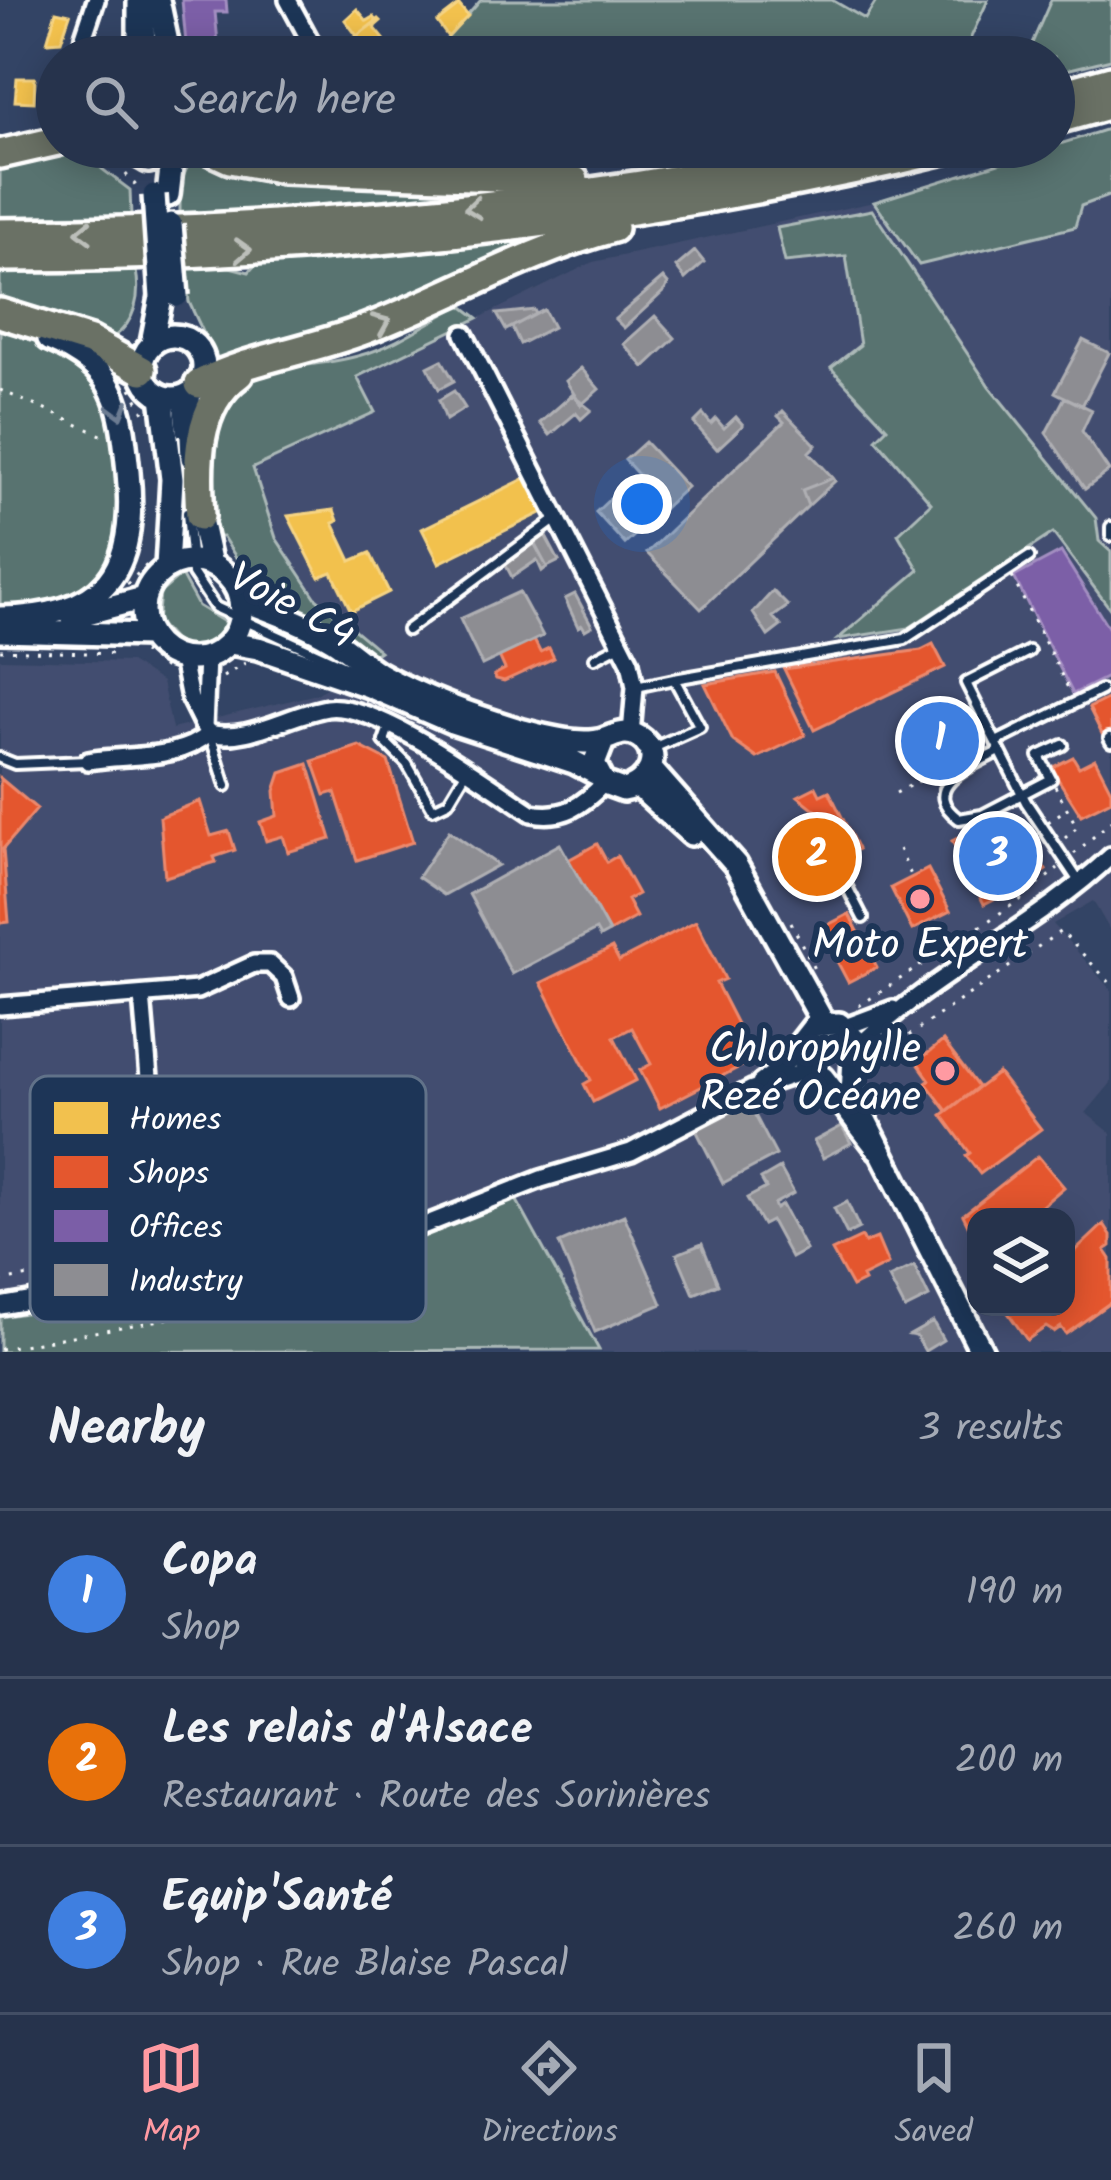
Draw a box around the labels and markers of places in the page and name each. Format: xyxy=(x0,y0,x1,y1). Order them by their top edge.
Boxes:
pin: 1 xyxy=(901,696,979,786)
pin: 3 xyxy=(959,811,1037,901)
pin: 2 xyxy=(778,812,856,902)
marker: Moto Expert xyxy=(907,886,933,912)
place label: Moto Expert xyxy=(812,913,1029,980)
place label: Chlorophylle Rezé Océane xyxy=(700,1017,921,1132)
marker: Chlorophylle Rezé Océane xyxy=(932,1058,958,1084)

